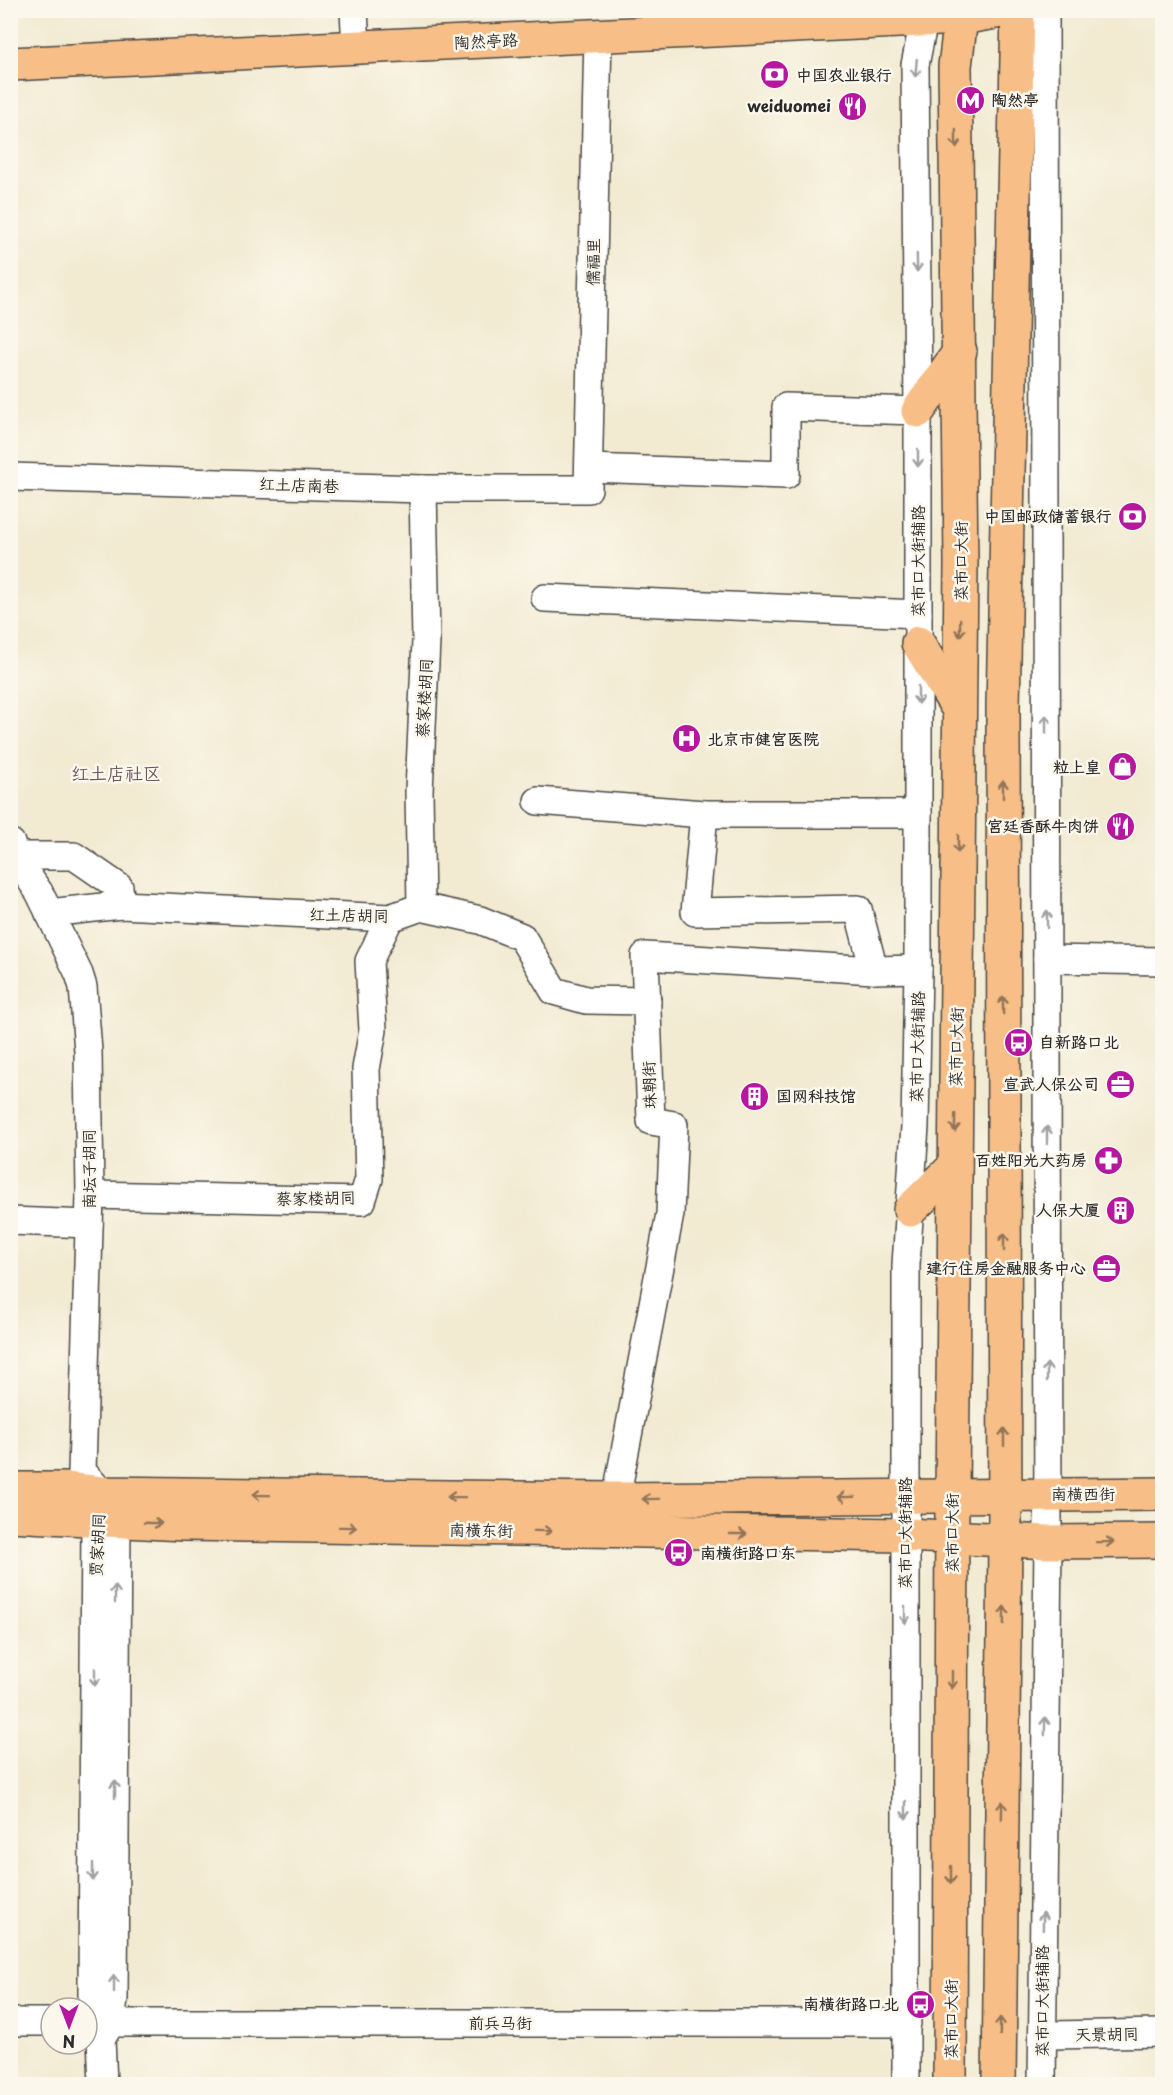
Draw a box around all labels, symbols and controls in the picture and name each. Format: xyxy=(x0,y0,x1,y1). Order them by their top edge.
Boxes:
street label: 陶然亭路 xyxy=(453,26,519,54)
one-way arrow xyxy=(910,57,921,77)
bank icon: 中国农业银行 xyxy=(759,59,791,91)
place label: 中国农业银行 xyxy=(796,62,892,86)
metro station icon: 陶然亭 xyxy=(954,84,986,116)
place label: 陶然亭 xyxy=(991,87,1039,111)
restaurant icon: weiduomei xyxy=(836,90,868,122)
place label: weiduomei xyxy=(747,93,831,117)
one-way arrow xyxy=(950,128,962,148)
street label: 儒福里 xyxy=(580,238,604,286)
one-way arrow xyxy=(911,252,923,272)
one-way arrow xyxy=(912,447,924,467)
street label: 红土店南巷 xyxy=(259,471,339,497)
bank icon: 中国邮政储蓄银行 xyxy=(1117,500,1149,532)
place label: 中国邮政储蓄银行 xyxy=(984,503,1112,527)
street label: 菜市口大街辅路 xyxy=(905,505,929,617)
street label: 菜市口大街 xyxy=(948,521,972,601)
one-way arrow xyxy=(954,617,966,637)
street label: 蔡家楼胡同 xyxy=(409,657,437,739)
one-way arrow xyxy=(912,684,924,704)
one-way arrow xyxy=(1040,715,1052,735)
hospital icon: 北京市健宫医院 xyxy=(670,723,702,755)
place label: 北京市健宫医院 xyxy=(707,726,819,750)
shop icon: 粒上皇 xyxy=(1106,751,1138,783)
place label: 粒上皇 xyxy=(1053,754,1101,778)
district label: 红土店社区 xyxy=(71,759,161,786)
one-way arrow xyxy=(997,779,1009,799)
restaurant icon: 宫廷香酥牛肉饼 xyxy=(1104,810,1136,842)
place label: 宫廷香酥牛肉饼 xyxy=(987,813,1099,837)
one-way arrow xyxy=(952,833,964,853)
street label: 红土店胡同 xyxy=(309,901,389,927)
one-way arrow xyxy=(1041,910,1053,930)
street label: 菜市口大街辅路 xyxy=(903,991,929,1103)
one-way arrow xyxy=(998,995,1009,1015)
street label: 菜市口大街 xyxy=(942,1007,968,1087)
bus stop icon: 自新路口北 xyxy=(1002,1026,1034,1058)
place label: 自新路口北 xyxy=(1039,1029,1119,1053)
street label: 珠朝街 xyxy=(635,1061,661,1109)
office icon: 宣武人保公司 xyxy=(1104,1068,1136,1100)
place label: 宣武人保公司 xyxy=(1003,1071,1099,1095)
building icon: 国网科技馆 xyxy=(739,1080,771,1112)
place label: 国网科技馆 xyxy=(776,1083,856,1107)
one-way arrow xyxy=(949,1112,961,1132)
one-way arrow xyxy=(1041,1126,1053,1146)
street label: 南坛子胡同 xyxy=(76,1129,100,1209)
pharmacy icon: 百姓阳光大药房 xyxy=(1092,1144,1124,1176)
place label: 百姓阳光大药房 xyxy=(975,1147,1087,1171)
street label: 蔡家楼胡同 xyxy=(276,1184,356,1210)
building icon: 人保大厦 xyxy=(1105,1194,1137,1226)
place label: 人保大厦 xyxy=(1036,1197,1100,1221)
one-way arrow xyxy=(998,1232,1010,1252)
office icon: 建行住房金融服务中心 xyxy=(1091,1252,1123,1284)
place label: 建行住房金融服务中心 xyxy=(926,1255,1086,1279)
one-way arrow xyxy=(1041,1363,1053,1383)
one-way arrow xyxy=(998,1427,1010,1447)
street label: 菜市口大街辅路 xyxy=(892,1477,916,1589)
street label: 南横西街 xyxy=(1051,1481,1115,1505)
one-way arrow xyxy=(251,1489,271,1501)
one-way arrow xyxy=(836,1491,856,1502)
one-way arrow xyxy=(446,1492,466,1503)
one-way arrow xyxy=(641,1493,661,1505)
street label: 菜市口大街 xyxy=(939,1493,963,1573)
street label: 贾家胡同 xyxy=(82,1512,110,1578)
street label: 南横东街 xyxy=(449,1516,513,1542)
one-way arrow xyxy=(142,1517,162,1528)
one-way arrow xyxy=(337,1521,357,1533)
one-way arrow xyxy=(532,1525,552,1537)
one-way arrow xyxy=(727,1528,747,1540)
one-way arrow xyxy=(1095,1536,1115,1548)
bus stop icon: 南横街路口东 xyxy=(663,1537,695,1569)
place label: 南横街路口东 xyxy=(700,1540,796,1564)
one-way arrow xyxy=(109,1584,121,1604)
one-way arrow xyxy=(899,1604,911,1624)
one-way arrow xyxy=(998,1606,1010,1626)
one-way arrow xyxy=(89,1666,100,1686)
one-way arrow xyxy=(946,1669,958,1689)
one-way arrow xyxy=(1040,1717,1051,1737)
one-way arrow xyxy=(109,1779,121,1799)
one-way arrow xyxy=(900,1799,912,1819)
one-way arrow xyxy=(996,1801,1008,1821)
one-way arrow xyxy=(87,1861,99,1881)
one-way arrow xyxy=(945,1864,957,1884)
one-way arrow xyxy=(1037,1912,1049,1932)
street label: 菜市口大街辅路 xyxy=(1029,1945,1053,2057)
one-way arrow xyxy=(108,1974,120,1994)
street label: 菜市口大街 xyxy=(938,1979,962,2059)
bus stop icon: 南横街路口北 xyxy=(904,1988,936,2020)
place label: 南横街路口北 xyxy=(803,1991,899,2015)
north arrow xyxy=(39,1996,99,2056)
street label: 前兵马街 xyxy=(468,2010,532,2034)
one-way arrow xyxy=(994,2017,1005,2037)
street label: 天景胡同 xyxy=(1075,2020,1139,2046)
text: N xyxy=(63,2030,75,2054)

